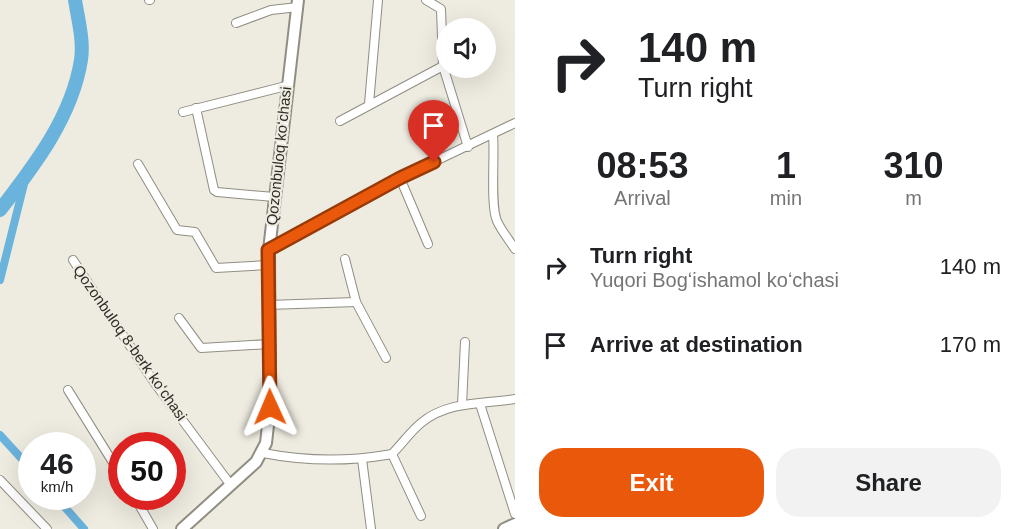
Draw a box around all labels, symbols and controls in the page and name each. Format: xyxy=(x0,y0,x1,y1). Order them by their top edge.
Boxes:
map controls xyxy=(436,18,496,78)
button: sound xyxy=(436,18,496,78)
icon: right xyxy=(539,24,617,102)
text: 140 m xyxy=(638,24,757,71)
text: Turn right xyxy=(638,73,753,103)
street label: Qozonbuloq koʻchasi xyxy=(263,86,294,226)
pin xyxy=(408,100,459,162)
icon: arrive xyxy=(417,109,450,142)
text: 08:53 xyxy=(596,145,688,186)
text: 1 xyxy=(776,145,796,186)
text: 310 xyxy=(883,145,944,186)
text: Arrival xyxy=(614,187,671,209)
text: min xyxy=(770,187,802,209)
text: m xyxy=(905,187,922,209)
text: Turn right xyxy=(590,243,692,268)
icon: right xyxy=(539,251,572,284)
text: 140 m xyxy=(940,254,1001,279)
street label: Qozonbuloq 8-berk koʻchasi xyxy=(70,262,191,424)
text: Yuqori Bogʻishamol koʻchasi xyxy=(590,269,839,291)
icon: arrive xyxy=(539,329,572,362)
text: Arrive at destination xyxy=(590,332,803,357)
text: 170 m xyxy=(940,332,1001,357)
position arrow xyxy=(238,375,302,439)
speed limit sign: 50 xyxy=(108,432,186,510)
text: 46 xyxy=(40,447,74,480)
button: Exit xyxy=(539,448,764,517)
button: Share xyxy=(776,448,1001,517)
text: km/h xyxy=(41,478,73,495)

